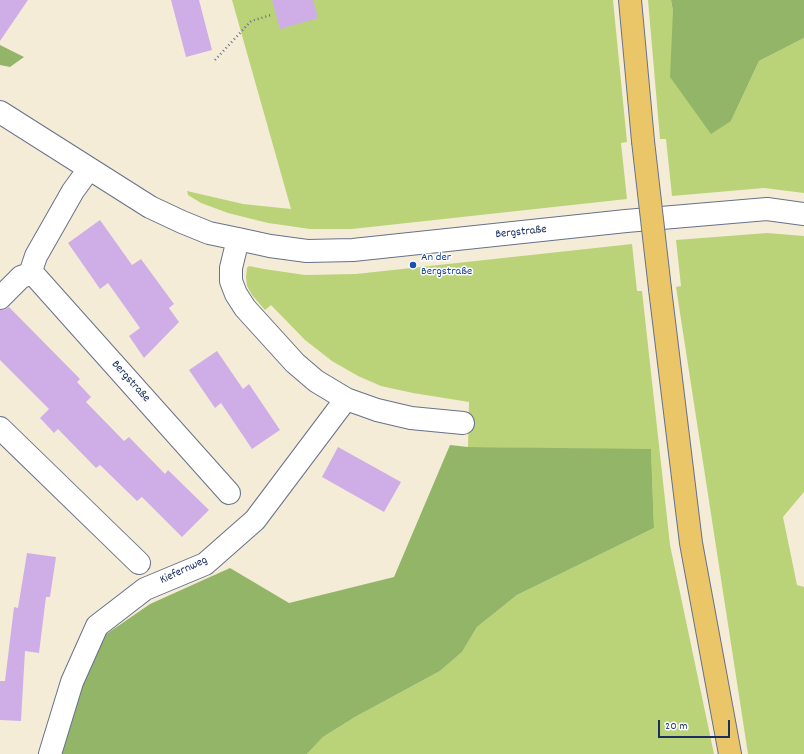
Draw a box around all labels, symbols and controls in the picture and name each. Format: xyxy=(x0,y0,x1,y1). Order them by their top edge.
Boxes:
street label: Bergstraße xyxy=(495,223,547,243)
place label: An der Bergstraße xyxy=(421,251,472,279)
marker: An der Bergstraße xyxy=(408,260,418,270)
street label: Bergstraße xyxy=(108,358,152,406)
street label: Kiefernweg xyxy=(158,554,210,588)
scale bar xyxy=(660,712,732,738)
text: 20 m xyxy=(665,718,688,735)

